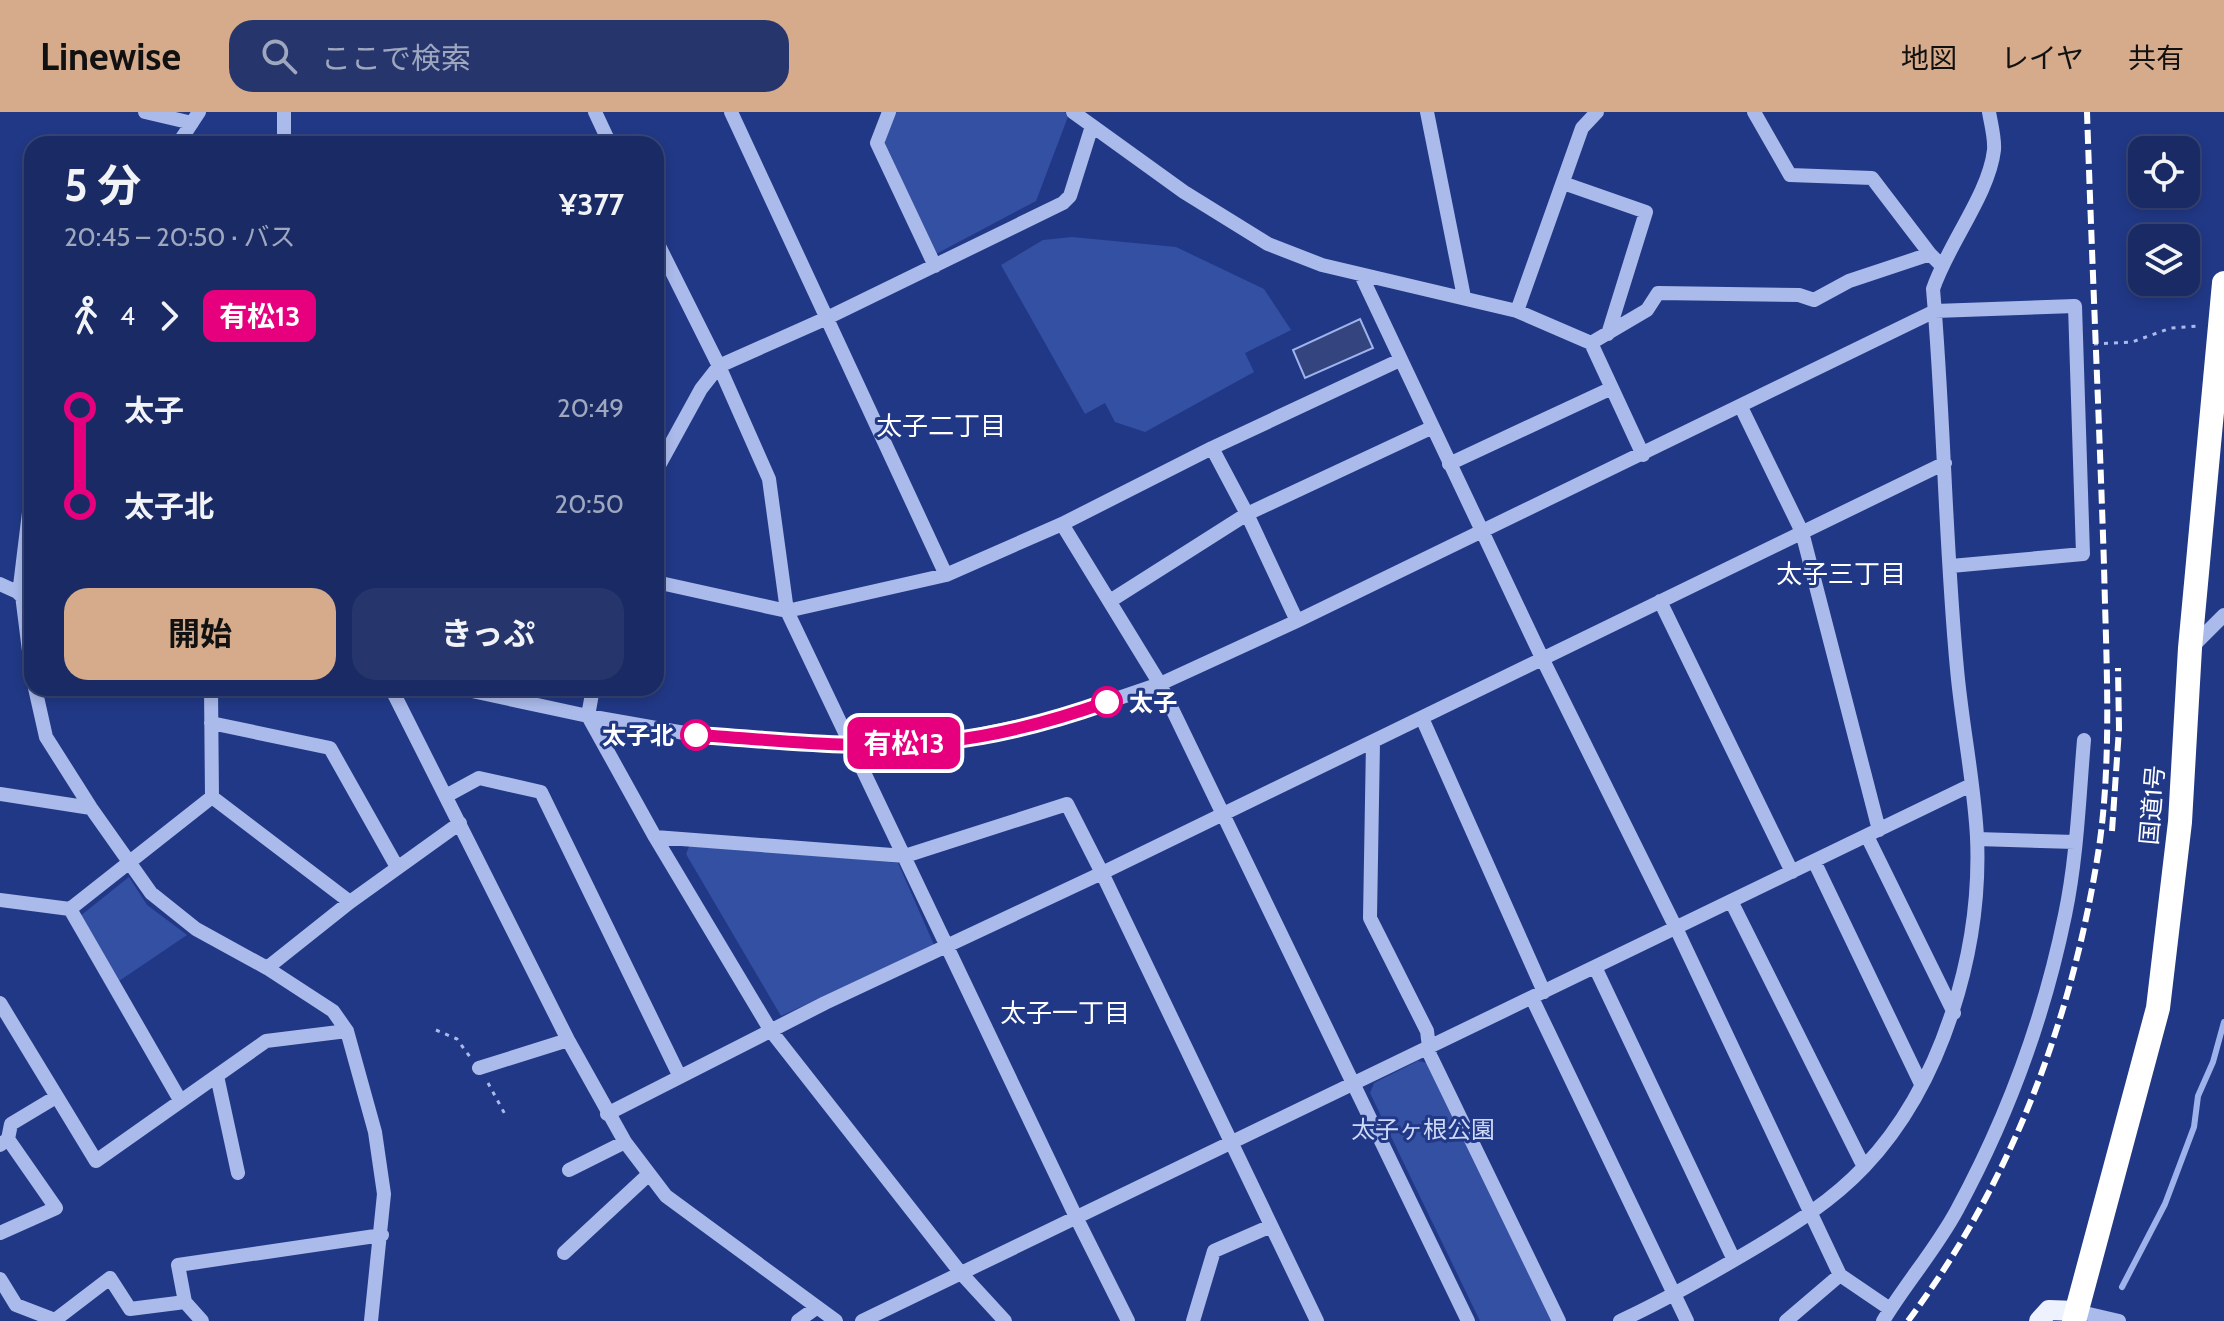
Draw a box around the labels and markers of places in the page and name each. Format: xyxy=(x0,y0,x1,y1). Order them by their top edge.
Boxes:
marker: 太子 xyxy=(1092,687,1122,717)
place label: 太子 xyxy=(1129,688,1177,717)
marker: 太子北 xyxy=(681,720,711,750)
place label: 太子北 xyxy=(602,721,674,750)

